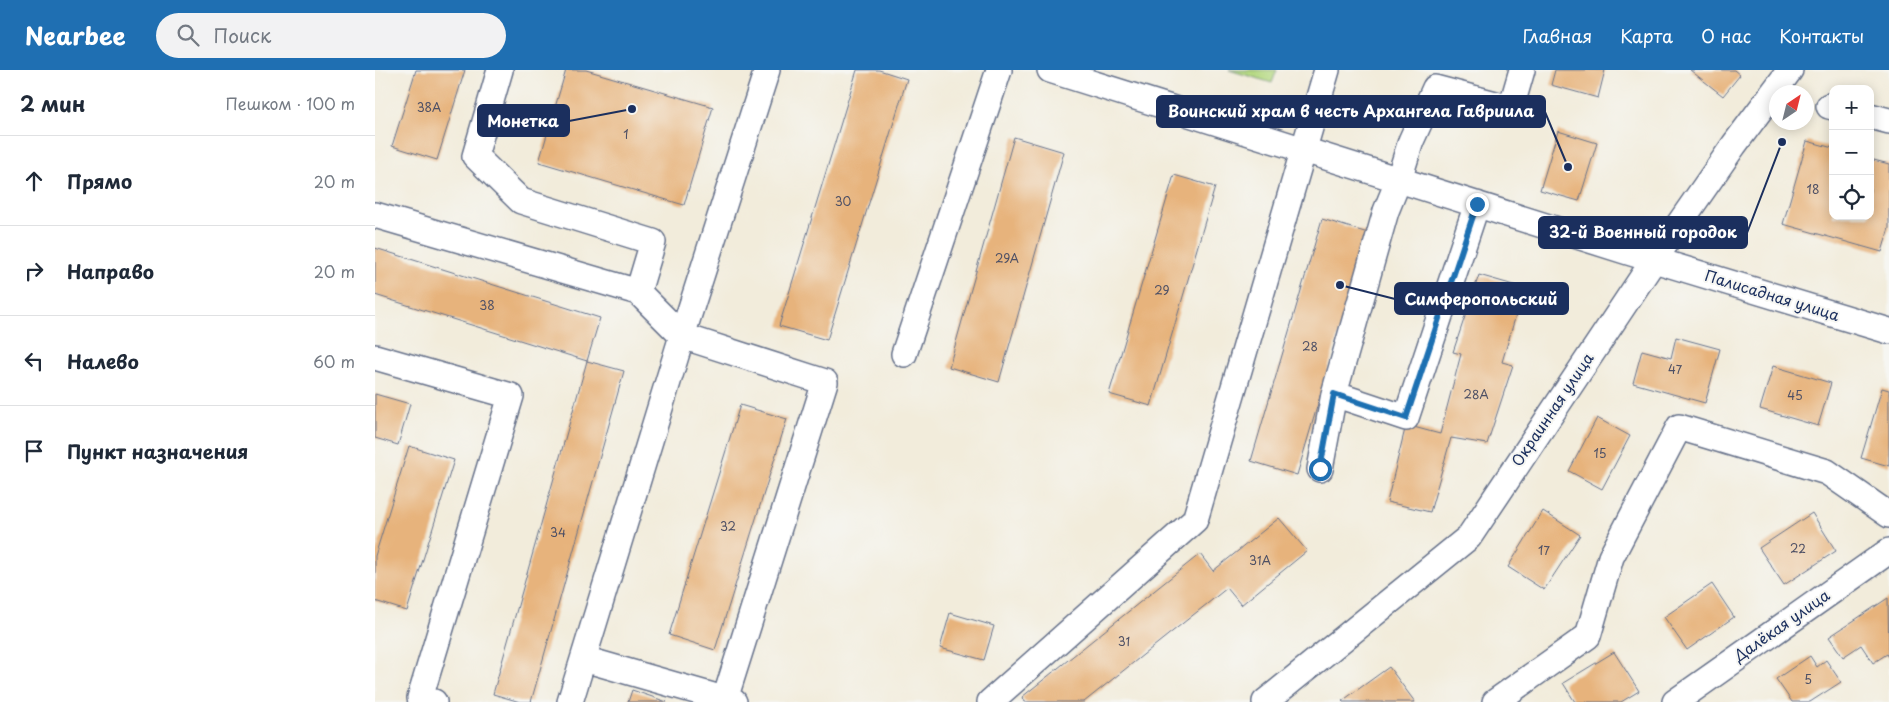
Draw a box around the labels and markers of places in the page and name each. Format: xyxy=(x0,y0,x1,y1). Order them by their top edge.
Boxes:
callout: Воинский храм в честь Архангела Гавриила xyxy=(1157,96,1545,127)
callout: Монетка xyxy=(478,105,569,136)
callout: 32-й Военный городок xyxy=(1539,217,1747,248)
callout: Симферопольский xyxy=(1395,283,1568,314)

